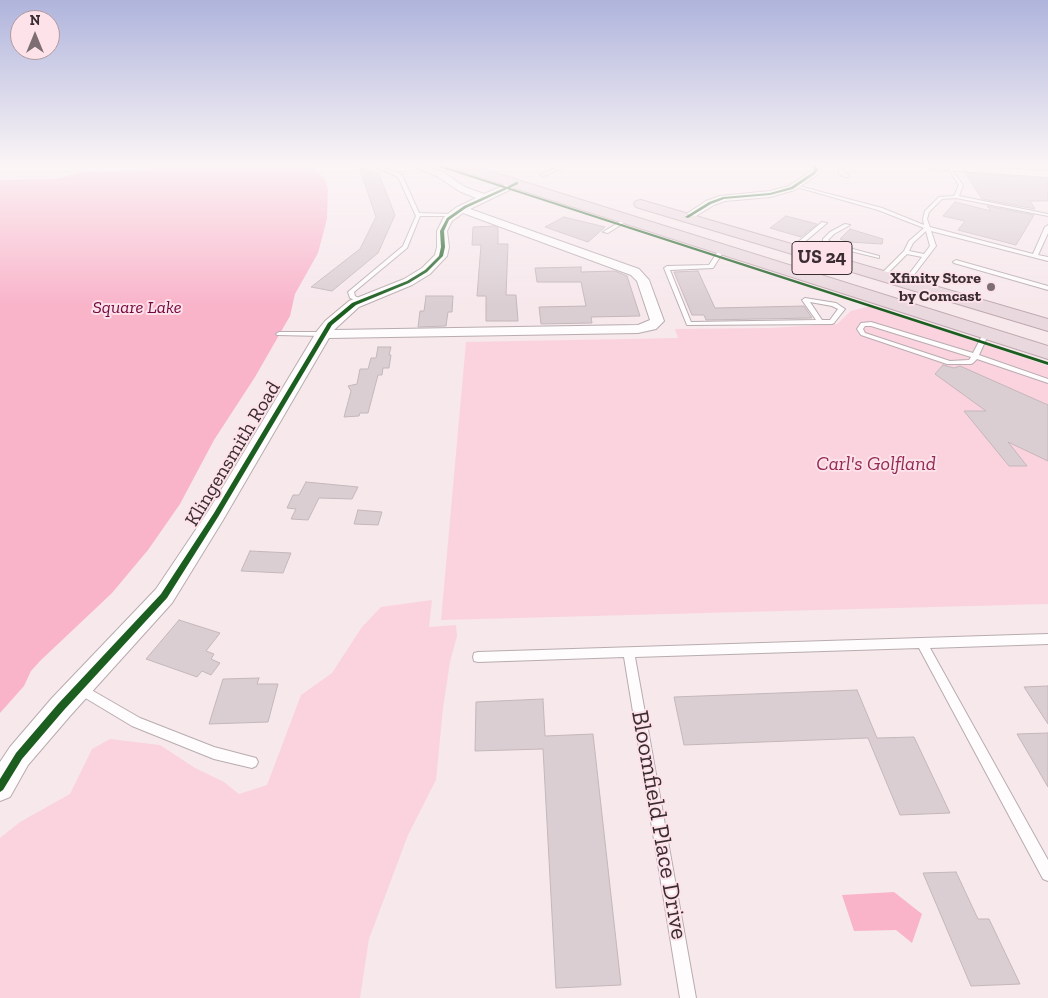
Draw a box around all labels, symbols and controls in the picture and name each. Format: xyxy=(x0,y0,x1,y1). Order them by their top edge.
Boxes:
north arrow xyxy=(10,10,60,60)
text: N xyxy=(30,12,40,29)
road number: US 24 xyxy=(792,242,852,274)
place label: Xfinity Store by Comcast xyxy=(890,268,981,306)
marker: Xfinity Store by Comcast xyxy=(985,281,997,293)
water label: Square Lake xyxy=(92,297,182,319)
street label: Klingensmith Road xyxy=(180,377,286,531)
park label: Carl's Golfland xyxy=(816,452,936,476)
street label: Bloomfield Place Drive xyxy=(625,708,693,942)

